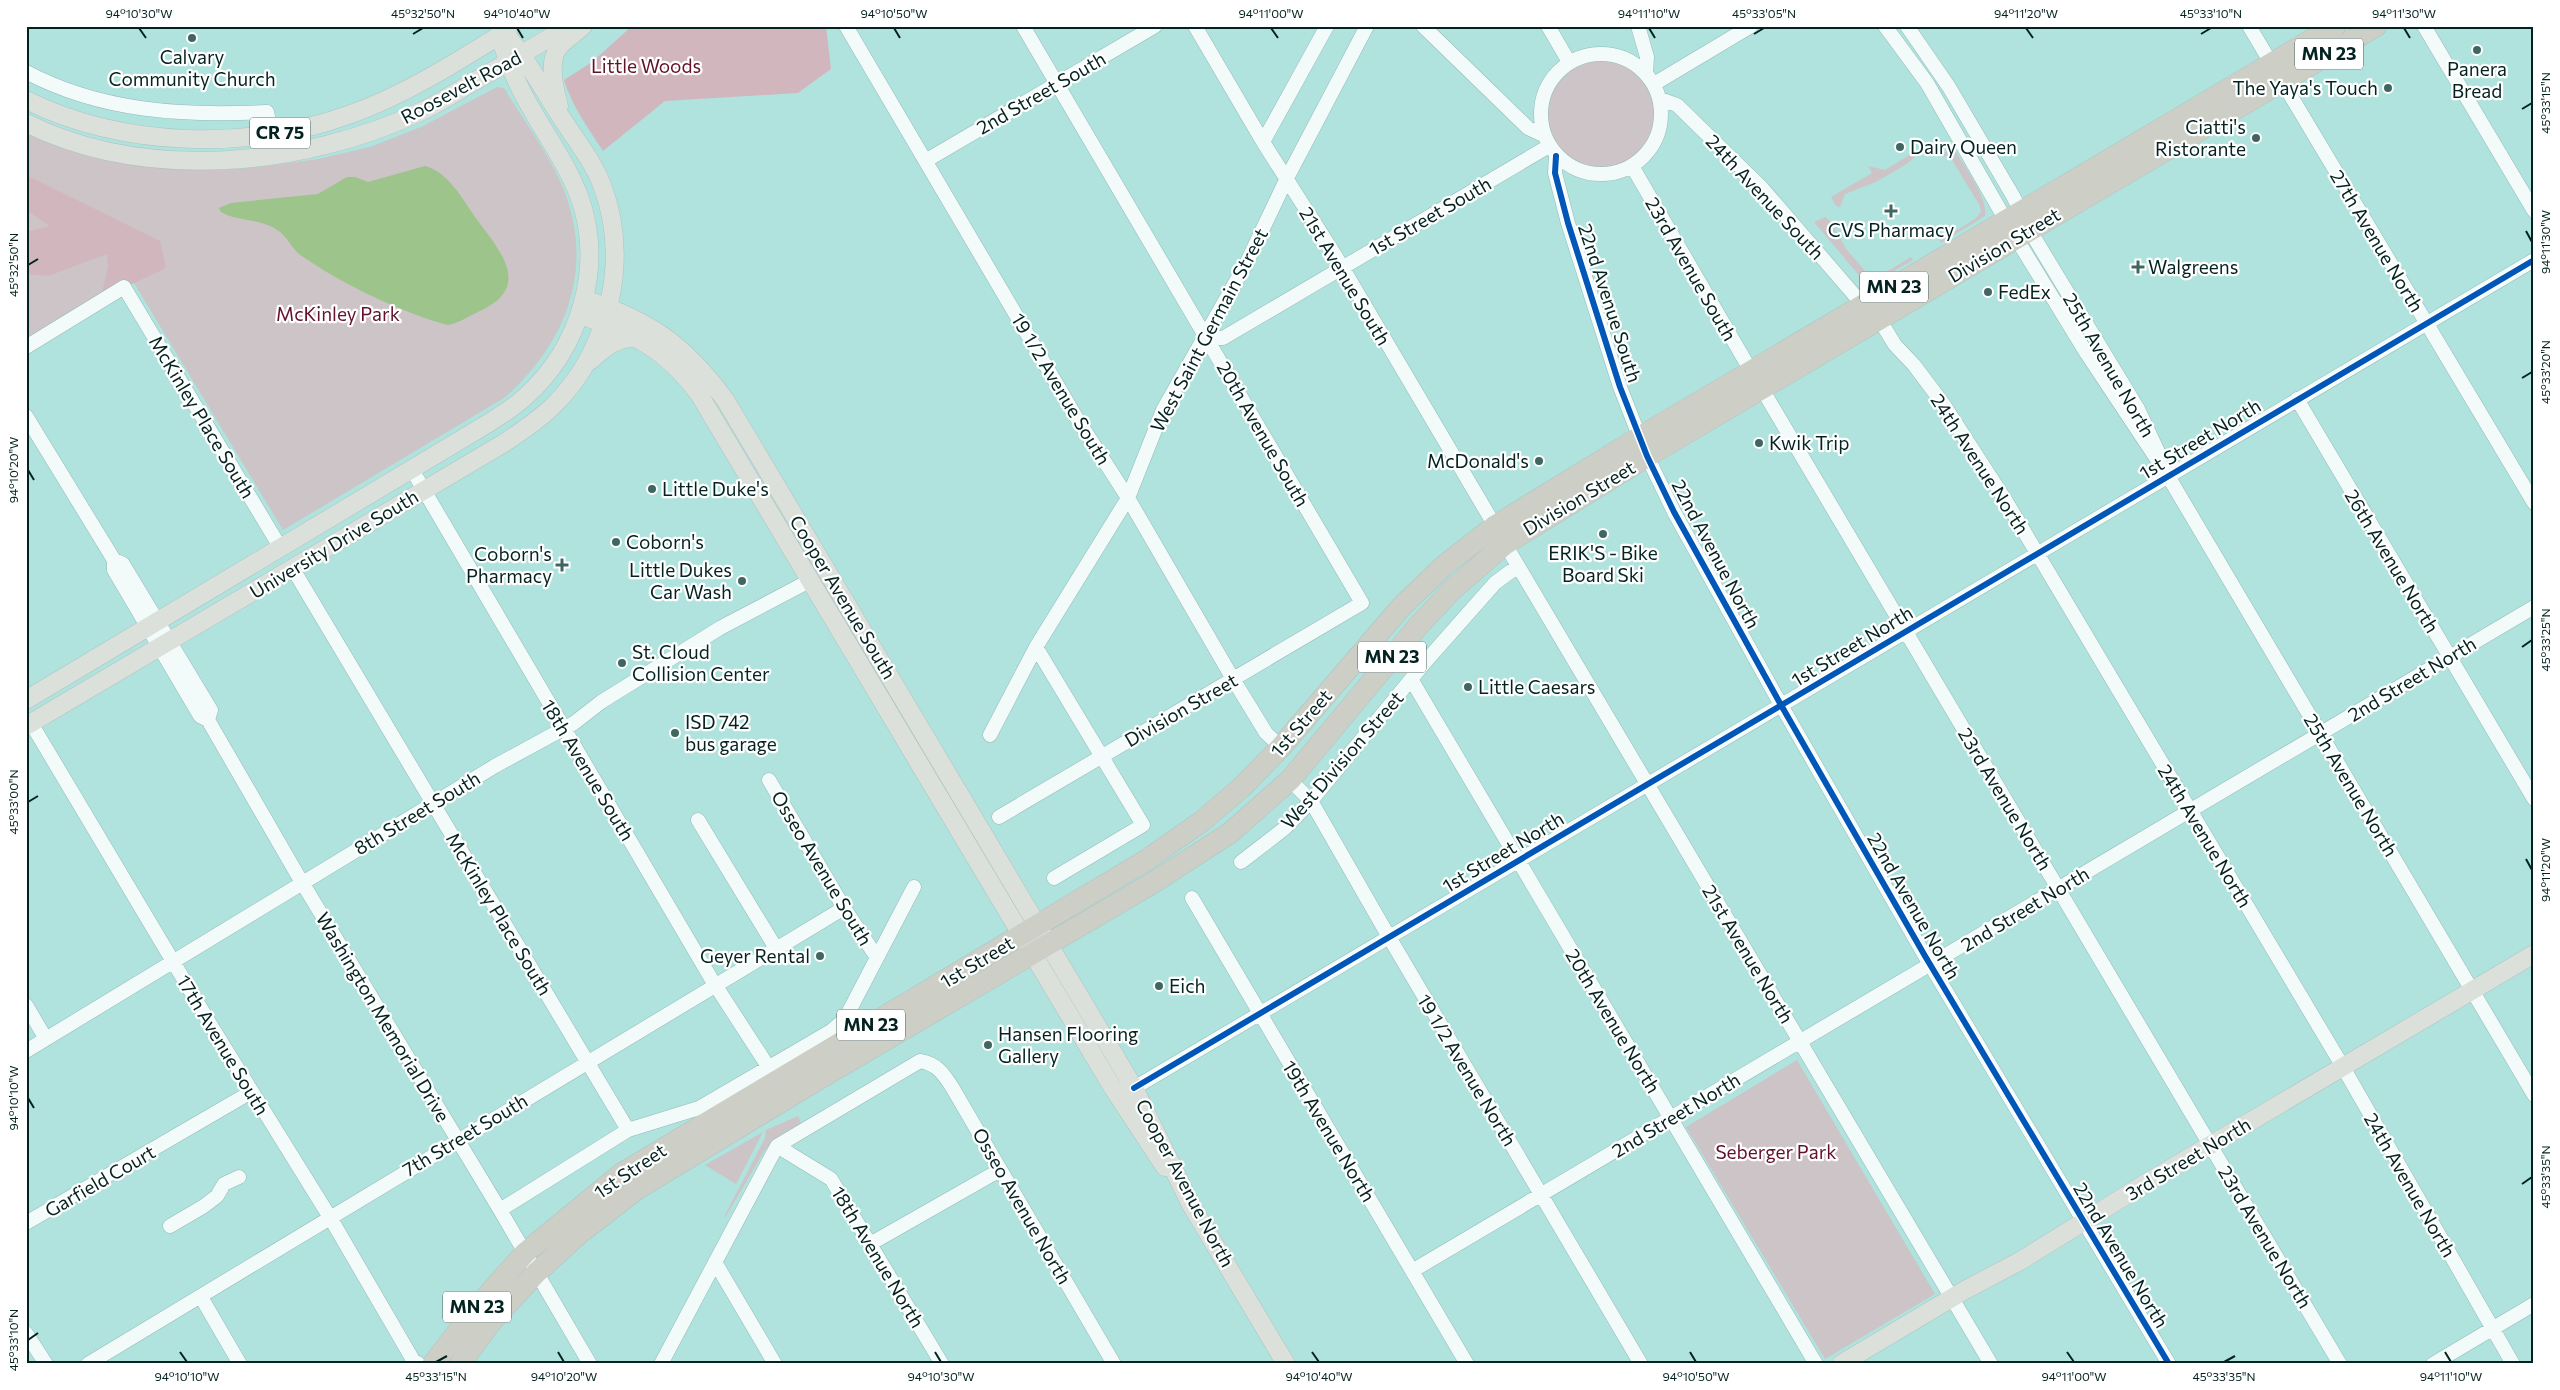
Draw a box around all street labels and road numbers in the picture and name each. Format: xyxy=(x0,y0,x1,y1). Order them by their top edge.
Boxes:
road number: MN 23 xyxy=(2295,39,2363,70)
street label: Roosevelt Road xyxy=(397,45,525,128)
street label: 2nd Street South xyxy=(972,46,1109,139)
road number: CR 75 xyxy=(250,118,310,148)
street label: 24th Avenue South xyxy=(1701,129,1829,264)
street label: 27th Avenue North xyxy=(2326,165,2429,316)
street label: 1st Street South xyxy=(1365,171,1495,260)
street label: 23rd Avenue South xyxy=(1641,193,1742,345)
street label: 21st Avenue South xyxy=(1295,202,1396,349)
street label: Division Street xyxy=(1944,202,2064,287)
street label: 22nd Avenue South xyxy=(1574,221,1647,385)
street label: West Saint Germain Street xyxy=(1145,224,1272,436)
road number: MN 23 xyxy=(1860,272,1928,302)
street label: 25th Avenue North xyxy=(2059,289,2160,441)
street label: 19 1/2 Avenue South xyxy=(1007,309,1116,469)
street label: McKinley Place South xyxy=(145,331,260,502)
street label: 20th Avenue South xyxy=(1212,357,1314,511)
street label: 24th Avenue North xyxy=(1926,389,2034,538)
street label: 1st Street North xyxy=(2135,393,2265,484)
street label: Division Street xyxy=(1519,455,1639,540)
street label: 22nd Avenue North xyxy=(1667,475,1765,632)
street label: University Drive South xyxy=(245,484,422,603)
street label: 26th Avenue North xyxy=(2341,485,2444,637)
street label: Cooper Avenue South xyxy=(785,511,901,683)
street label: 1st Street North xyxy=(1787,600,1917,691)
street label: 2nd Street North xyxy=(2344,631,2480,726)
road number: MN 23 xyxy=(1358,642,1426,672)
street label: Division Street xyxy=(1120,668,1242,751)
street label: 1st Street xyxy=(1265,684,1336,761)
street label: West Division Street xyxy=(1276,686,1408,833)
street label: 18th Avenue South xyxy=(537,695,640,845)
street label: 25th Avenue North xyxy=(2300,709,2403,860)
street label: 23rd Avenue North xyxy=(1954,723,2057,874)
street label: 24th Avenue North xyxy=(2154,760,2257,911)
street label: 8th Street South xyxy=(350,766,484,859)
street label: Osseo Avenue South xyxy=(767,786,878,949)
street label: 1st Street North xyxy=(1438,806,1568,897)
street label: McKinley Place South xyxy=(442,828,557,999)
street label: 22nd Avenue North xyxy=(1863,828,1966,983)
street label: 2nd Street North xyxy=(1957,861,2093,956)
street label: 21st Avenue North xyxy=(1698,880,1799,1027)
street label: Washington Memorial Drive xyxy=(312,908,455,1126)
street label: 1st Street xyxy=(936,931,1018,993)
street label: 20th Avenue North xyxy=(1561,944,1666,1097)
street label: 17th Avenue South xyxy=(173,971,274,1119)
street label: 19 1/2 Avenue North xyxy=(1413,990,1522,1150)
road number: MN 23 xyxy=(837,1010,905,1040)
street label: 19th Avenue North xyxy=(1278,1056,1381,1206)
street label: 2nd Street North xyxy=(1608,1067,1744,1162)
street label: 7th Street South xyxy=(398,1088,531,1181)
street label: Cooper Avenue North xyxy=(1131,1095,1240,1271)
street label: 24th Avenue North xyxy=(2360,1108,2461,1261)
street label: 3rd Street North xyxy=(2121,1112,2255,1205)
street label: Osseo Avenue North xyxy=(968,1123,1077,1288)
street label: 1st Street xyxy=(589,1138,670,1203)
street label: Garfield Court xyxy=(40,1140,159,1221)
street label: 23rd Avenue North xyxy=(2214,1161,2317,1312)
street label: 22nd Avenue North xyxy=(2069,1178,2174,1332)
street label: 18th Avenue North xyxy=(827,1182,930,1332)
road number: MN 23 xyxy=(443,1291,511,1322)

